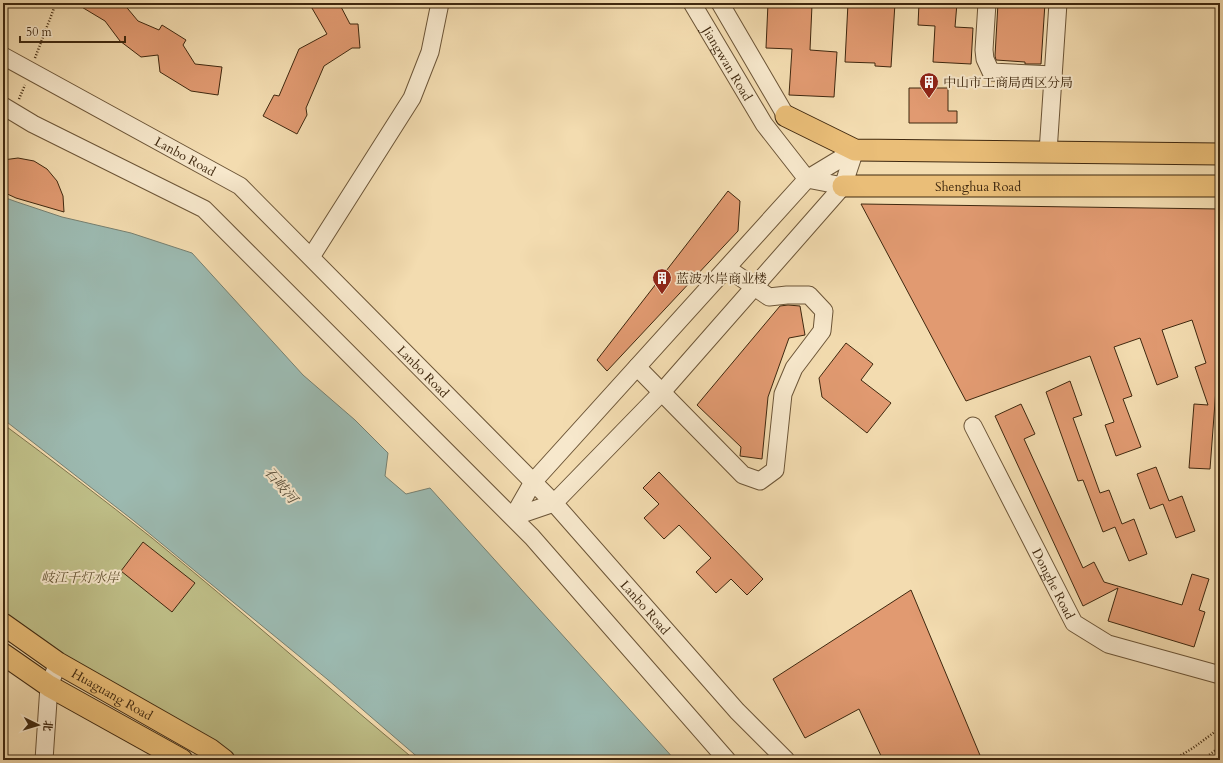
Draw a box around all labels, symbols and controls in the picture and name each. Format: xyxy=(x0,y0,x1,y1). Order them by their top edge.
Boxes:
scale bar xyxy=(20,18,125,44)
street label: Jiangwan Road xyxy=(697,21,756,104)
text: 50 m xyxy=(26,24,53,40)
building icon: 中山市工商局西区分局 xyxy=(918,71,940,99)
place label: 中山市工商局西区分局 xyxy=(943,74,1073,92)
street label: Lanbo Road xyxy=(151,133,219,181)
street label: Shenghua Road xyxy=(935,178,1021,196)
building icon: 蓝波水岸商业楼 xyxy=(651,267,673,295)
place label: 蓝波水岸商业楼 xyxy=(676,270,767,288)
street label: Lanbo Road xyxy=(393,342,453,402)
water label: 石岐河 xyxy=(260,463,303,510)
street label: Donghe Road xyxy=(1027,545,1079,623)
park label: 岐江千灯水岸 xyxy=(41,569,121,587)
street label: Lanbo Road xyxy=(616,577,674,639)
street label: Huaguang Road xyxy=(68,665,156,725)
north arrow xyxy=(18,705,58,745)
text: 北 xyxy=(40,720,55,732)

